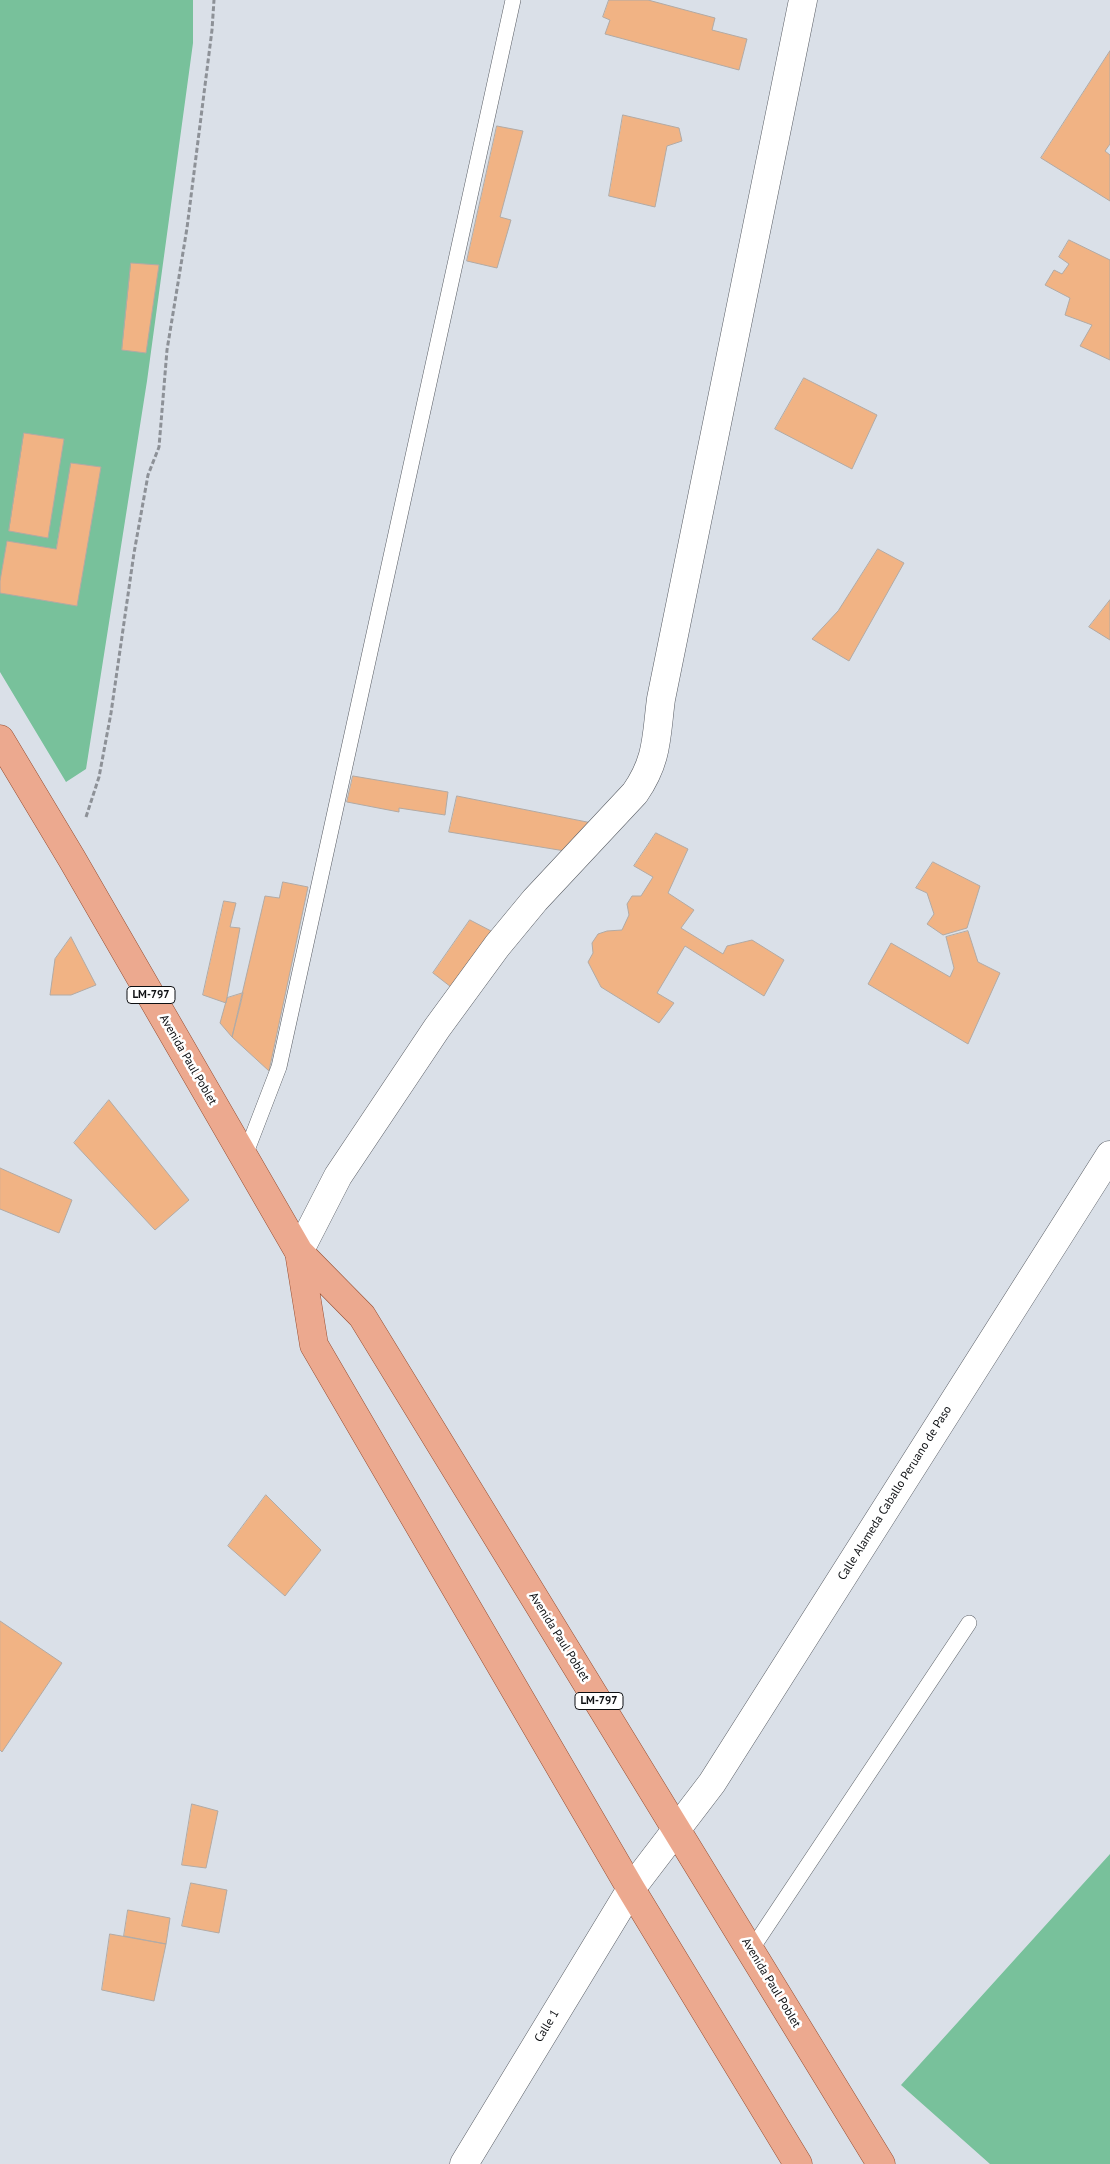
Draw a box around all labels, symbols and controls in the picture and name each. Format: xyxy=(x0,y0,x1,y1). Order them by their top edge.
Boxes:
road number: LM-797 xyxy=(127,986,175,1004)
street label: Avenida Paul Poblet xyxy=(156,1012,220,1108)
street label: Calle Alameda Caballo Peruano de Paso xyxy=(835,1403,955,1583)
street label: Avenida Paul Poblet xyxy=(526,1590,592,1684)
road number: LM-797 xyxy=(575,1692,623,1710)
street label: Avenida Paul Poblet xyxy=(739,1936,803,2030)
street label: Calle 1 xyxy=(532,2007,562,2045)

